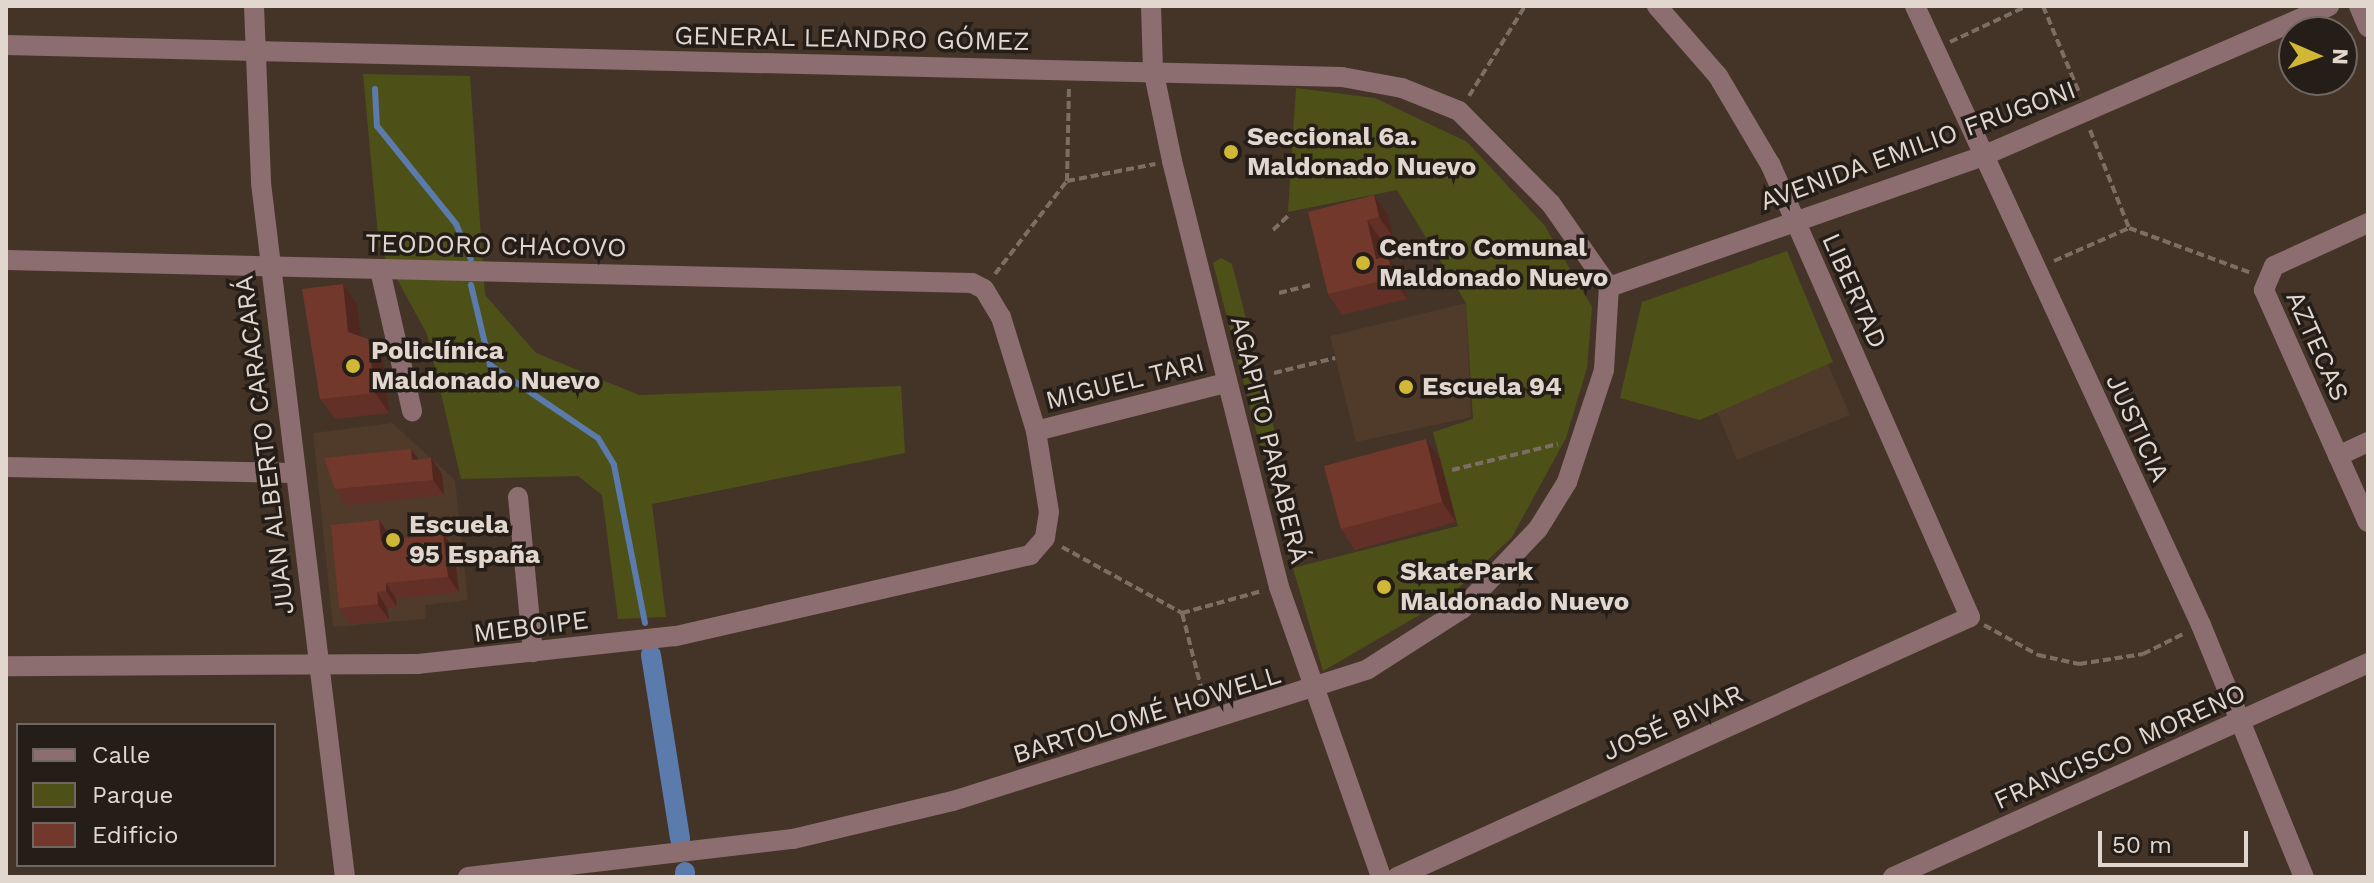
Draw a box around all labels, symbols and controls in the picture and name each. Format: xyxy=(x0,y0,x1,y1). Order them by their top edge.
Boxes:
north arrow xyxy=(2278,16,2358,96)
street label: GENERAL LEANDRO GÓMEZ xyxy=(674,20,1030,58)
text: N xyxy=(2328,48,2353,65)
street label: AVENIDA EMILIO FRUGONI xyxy=(1755,74,2081,218)
place label: Seccional 6a. Maldonado Nuevo xyxy=(1247,121,1476,182)
marker: Seccional 6a. Maldonado Nuevo xyxy=(1222,143,1240,161)
street label: TEODORO CHACOVO xyxy=(365,228,627,264)
street label: LIBERTAD xyxy=(1815,229,1893,353)
place label: Centro Comunal Maldonado Nuevo xyxy=(1379,232,1608,294)
marker: Centro Comunal Maldonado Nuevo xyxy=(1354,254,1372,272)
street label: JUAN ALBERTO CARACARÁ xyxy=(229,273,301,617)
street label: AZTECAS xyxy=(2279,286,2355,406)
street label: AGAPITO PARABERÁ xyxy=(1223,313,1315,567)
place label: Policlínica Maldonado Nuevo xyxy=(371,335,600,396)
street label: MIGUEL TARI xyxy=(1042,347,1208,417)
marker: Policlínica Maldonado Nuevo xyxy=(342,355,364,377)
street label: JUSTICIA xyxy=(2099,369,2175,487)
place label: Escuela 94 xyxy=(1422,371,1562,403)
marker: Escuela 94 xyxy=(1397,378,1415,396)
place label: Escuela 95 España xyxy=(409,509,540,570)
marker: Escuela 95 España xyxy=(384,531,402,549)
place label: SkatePark Maldonado Nuevo xyxy=(1400,556,1629,618)
marker: SkatePark Maldonado Nuevo xyxy=(1375,578,1393,596)
street label: MEBOIPE xyxy=(472,604,590,650)
street label: BARTOLOMÉ HOWELL xyxy=(1009,659,1285,771)
street label: FRANCISCO MORENO xyxy=(1990,677,2250,817)
street label: JOSÉ BIVAR xyxy=(1598,678,1748,768)
legend xyxy=(16,723,276,867)
text: Calle xyxy=(92,741,151,769)
text: Parque xyxy=(92,781,173,809)
scale bar xyxy=(2102,815,2252,865)
text: Edificio xyxy=(92,821,178,849)
text: 50 m xyxy=(2112,831,2172,859)

